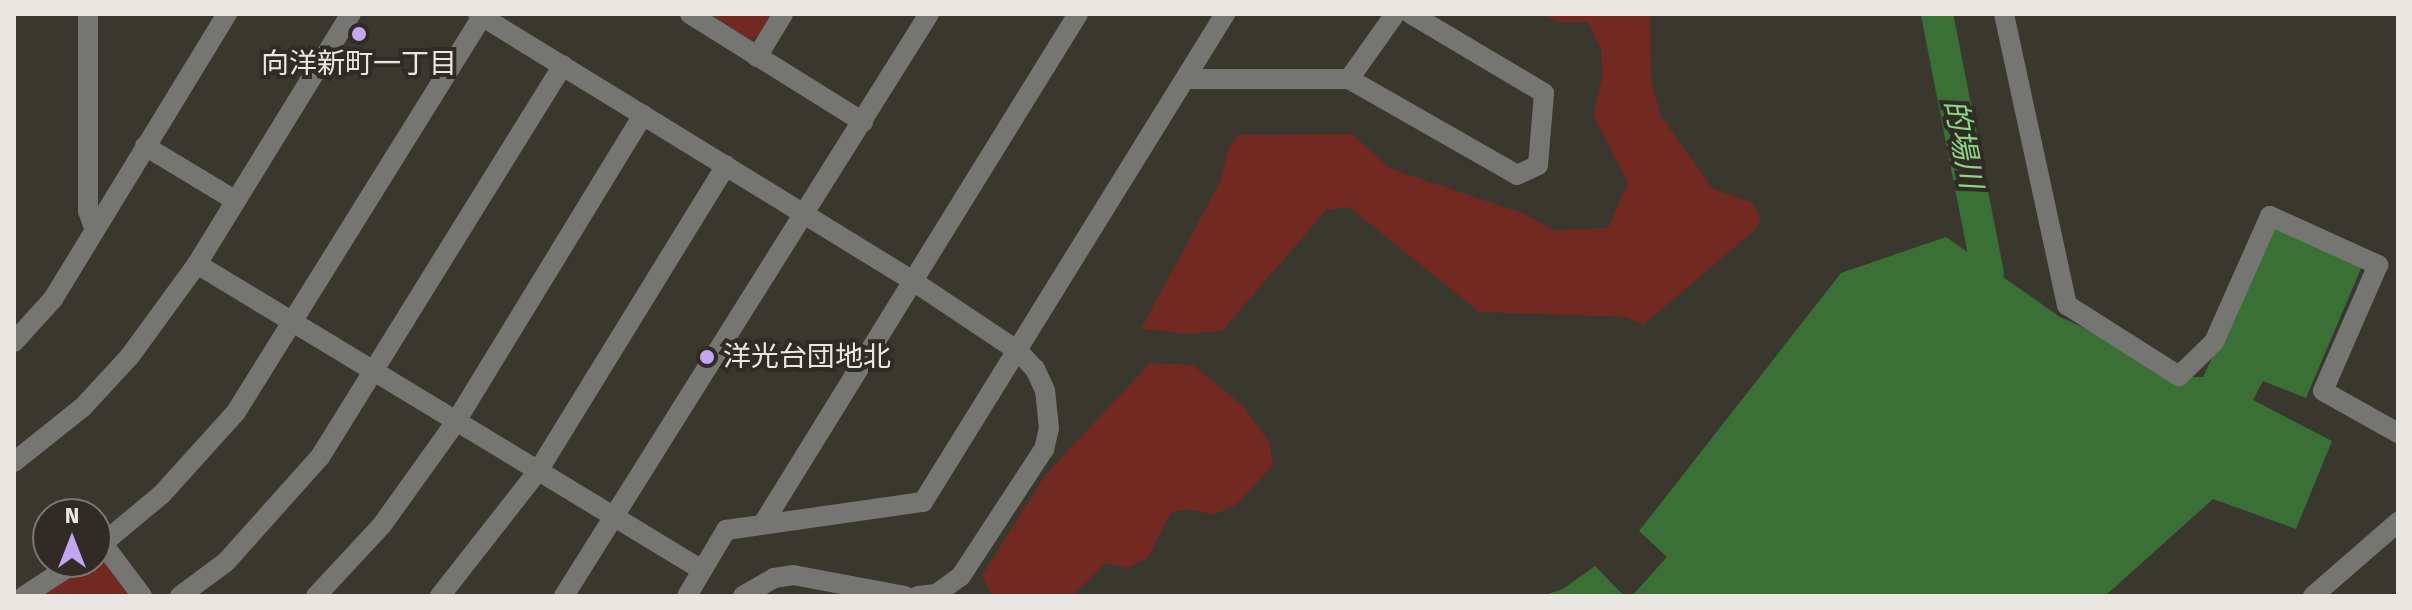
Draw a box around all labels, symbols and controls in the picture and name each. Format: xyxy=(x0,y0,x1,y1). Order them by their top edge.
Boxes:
marker: 向洋新町一丁目 xyxy=(350,25,368,43)
place label: 向洋新町一丁目 xyxy=(261,47,457,81)
water label: 的場川 xyxy=(1937,96,1989,192)
place label: 洋光台団地北 xyxy=(723,340,891,374)
marker: 洋光台団地北 xyxy=(698,348,716,366)
north arrow xyxy=(32,498,112,578)
text: N xyxy=(65,502,79,529)

